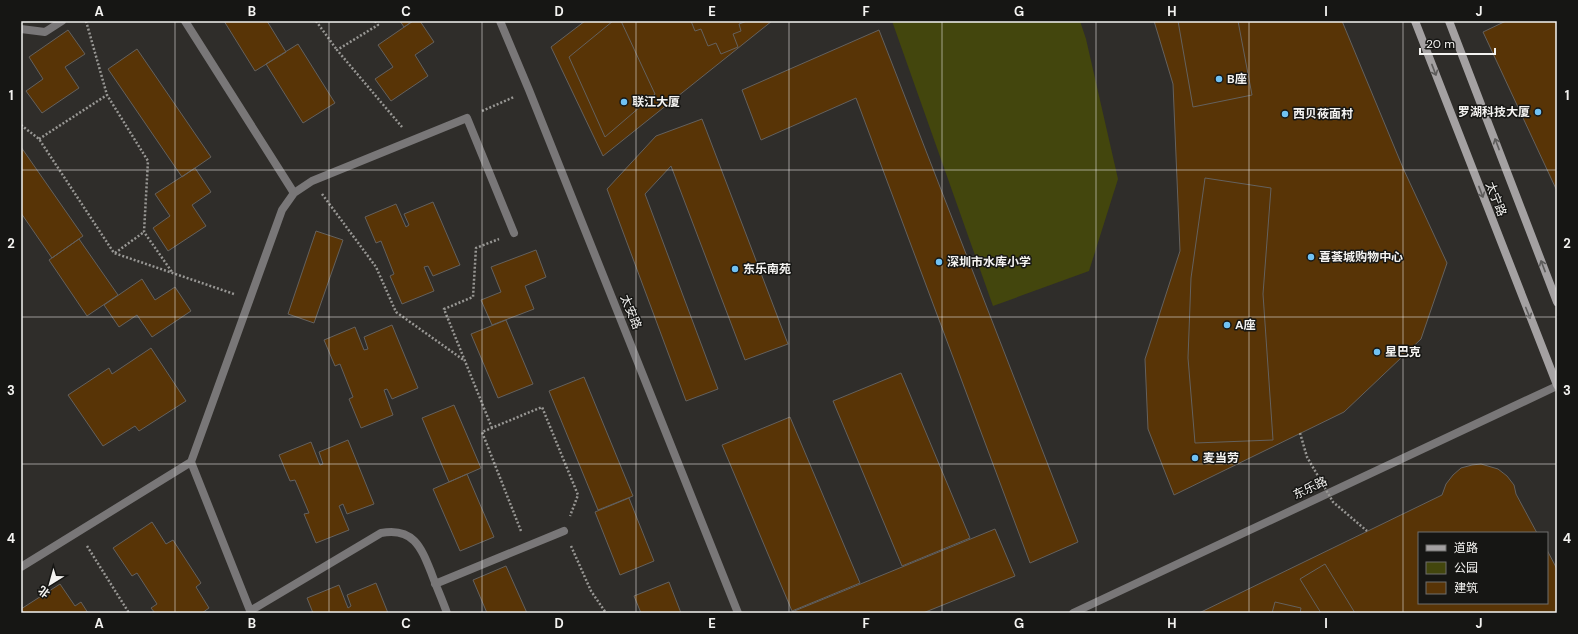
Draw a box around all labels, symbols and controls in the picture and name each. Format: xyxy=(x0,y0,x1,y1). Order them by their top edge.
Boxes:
text: A xyxy=(94,3,104,20)
text: B xyxy=(248,3,256,20)
text: C xyxy=(401,3,411,20)
text: D xyxy=(554,3,564,20)
text: E xyxy=(708,3,716,20)
text: F xyxy=(862,3,870,20)
text: G xyxy=(1014,3,1024,20)
text: H xyxy=(1167,3,1177,20)
text: I xyxy=(1324,3,1328,20)
text: J xyxy=(1475,3,1483,20)
scale bar xyxy=(1420,30,1495,56)
text: 20 m xyxy=(1426,36,1455,52)
one-way arrow xyxy=(1430,64,1438,76)
place label: B座 xyxy=(1227,71,1247,87)
marker: B座 xyxy=(1214,74,1224,84)
text: 1 xyxy=(9,87,13,104)
text: 1 xyxy=(1565,87,1569,104)
place label: 联江大厦 xyxy=(632,94,680,110)
marker: 联江大厦 xyxy=(619,97,629,107)
place label: 罗湖科技大厦 xyxy=(1458,104,1530,120)
place label: 西贝莜面村 xyxy=(1293,106,1353,122)
marker: 罗湖科技大厦 xyxy=(1533,107,1543,117)
marker: 西贝莜面村 xyxy=(1280,109,1290,119)
one-way arrow xyxy=(1492,139,1500,151)
street label: 太宁路 xyxy=(1482,179,1510,219)
one-way arrow xyxy=(1477,185,1485,197)
text: 2 xyxy=(7,235,15,252)
text: 2 xyxy=(1563,235,1571,252)
place label: 喜荟城购物中心 xyxy=(1319,249,1403,265)
marker: 喜荟城购物中心 xyxy=(1306,252,1316,262)
place label: 深圳市水库小学 xyxy=(947,254,1031,270)
marker: 深圳市水库小学 xyxy=(934,257,944,267)
one-way arrow xyxy=(1539,260,1547,272)
place label: 东乐南苑 xyxy=(743,261,791,277)
marker: 东乐南苑 xyxy=(730,264,740,274)
street label: 太安路 xyxy=(617,292,645,332)
one-way arrow xyxy=(1524,306,1532,318)
place label: A座 xyxy=(1235,317,1256,333)
marker: A座 xyxy=(1222,320,1232,330)
place label: 星巴克 xyxy=(1385,344,1421,360)
marker: 星巴克 xyxy=(1372,347,1382,357)
text: 3 xyxy=(7,382,15,399)
text: 3 xyxy=(1563,382,1571,399)
place label: 麦当劳 xyxy=(1203,450,1239,466)
marker: 麦当劳 xyxy=(1190,453,1200,463)
street label: 东乐路 xyxy=(1290,473,1330,503)
text: 4 xyxy=(7,530,15,547)
text: 4 xyxy=(1563,530,1571,547)
legend xyxy=(1418,532,1548,604)
text: 道路 xyxy=(1454,540,1478,556)
text: 公园 xyxy=(1454,560,1478,576)
north arrow xyxy=(30,564,70,604)
text: 建筑 xyxy=(1454,580,1478,596)
text: 北 xyxy=(35,583,53,601)
text: A xyxy=(94,615,104,632)
text: B xyxy=(248,615,256,632)
text: C xyxy=(401,615,411,632)
text: D xyxy=(554,615,564,632)
text: E xyxy=(708,615,716,632)
text: F xyxy=(862,615,870,632)
text: G xyxy=(1014,615,1024,632)
text: H xyxy=(1167,615,1177,632)
text: I xyxy=(1324,615,1328,632)
text: J xyxy=(1475,615,1483,632)

